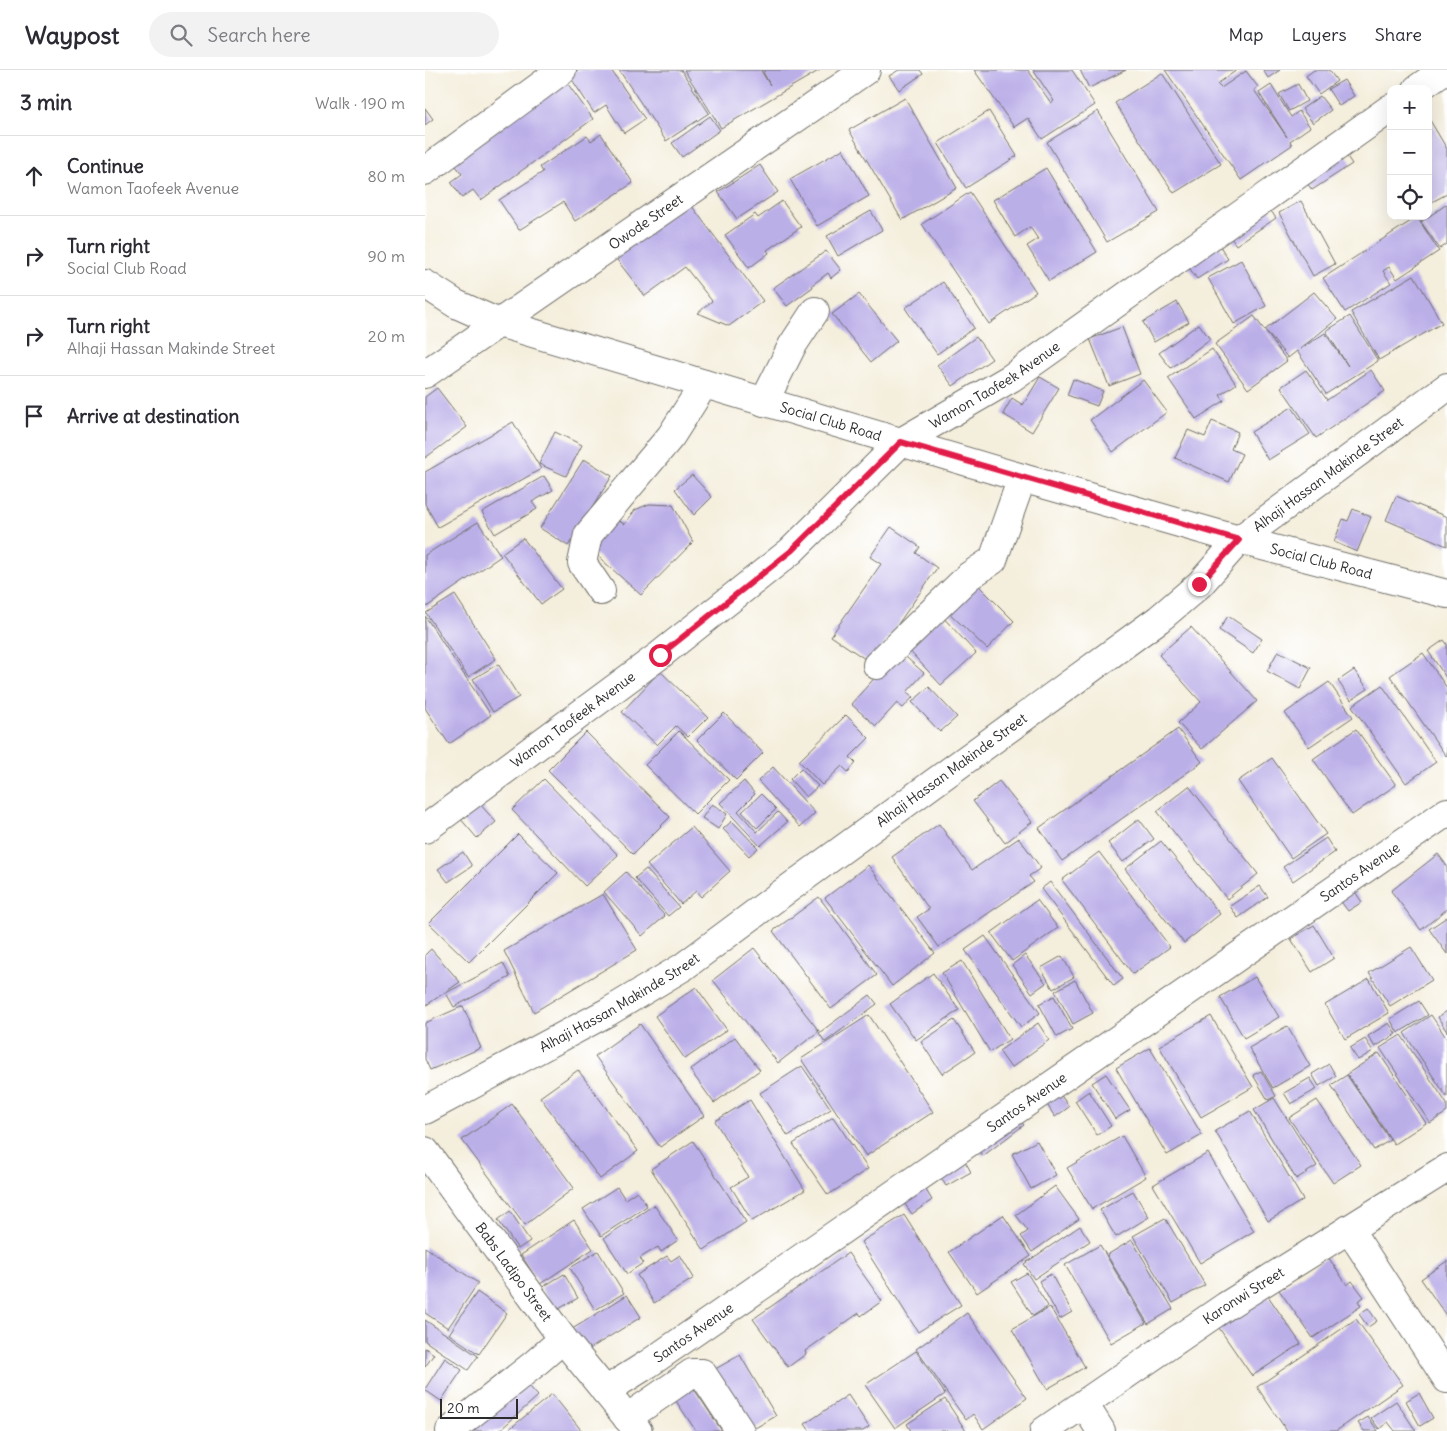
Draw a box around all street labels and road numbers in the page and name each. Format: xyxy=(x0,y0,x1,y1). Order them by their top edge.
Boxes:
street label: Owode Street xyxy=(605,190,686,254)
street label: Wamon Taofeek Avenue xyxy=(926,337,1063,433)
street label: Social Club Road xyxy=(778,398,884,445)
street label: Alhaji Hassan Makinde Street xyxy=(1249,413,1407,536)
street label: Social Club Road xyxy=(1268,539,1374,583)
street label: Wamon Taofeek Avenue xyxy=(507,667,639,772)
street label: Alhaji Hassan Makinde Street xyxy=(872,709,1031,831)
street label: Santos Avenue xyxy=(1316,838,1403,906)
street label: Alhaji Hassan Makinde Street xyxy=(536,949,703,1056)
street label: Santos Avenue xyxy=(983,1069,1070,1136)
street label: Babs Ladipo Street xyxy=(472,1219,556,1325)
street label: Karonwi Street xyxy=(1199,1263,1288,1328)
street label: Santos Avenue xyxy=(650,1299,737,1366)

